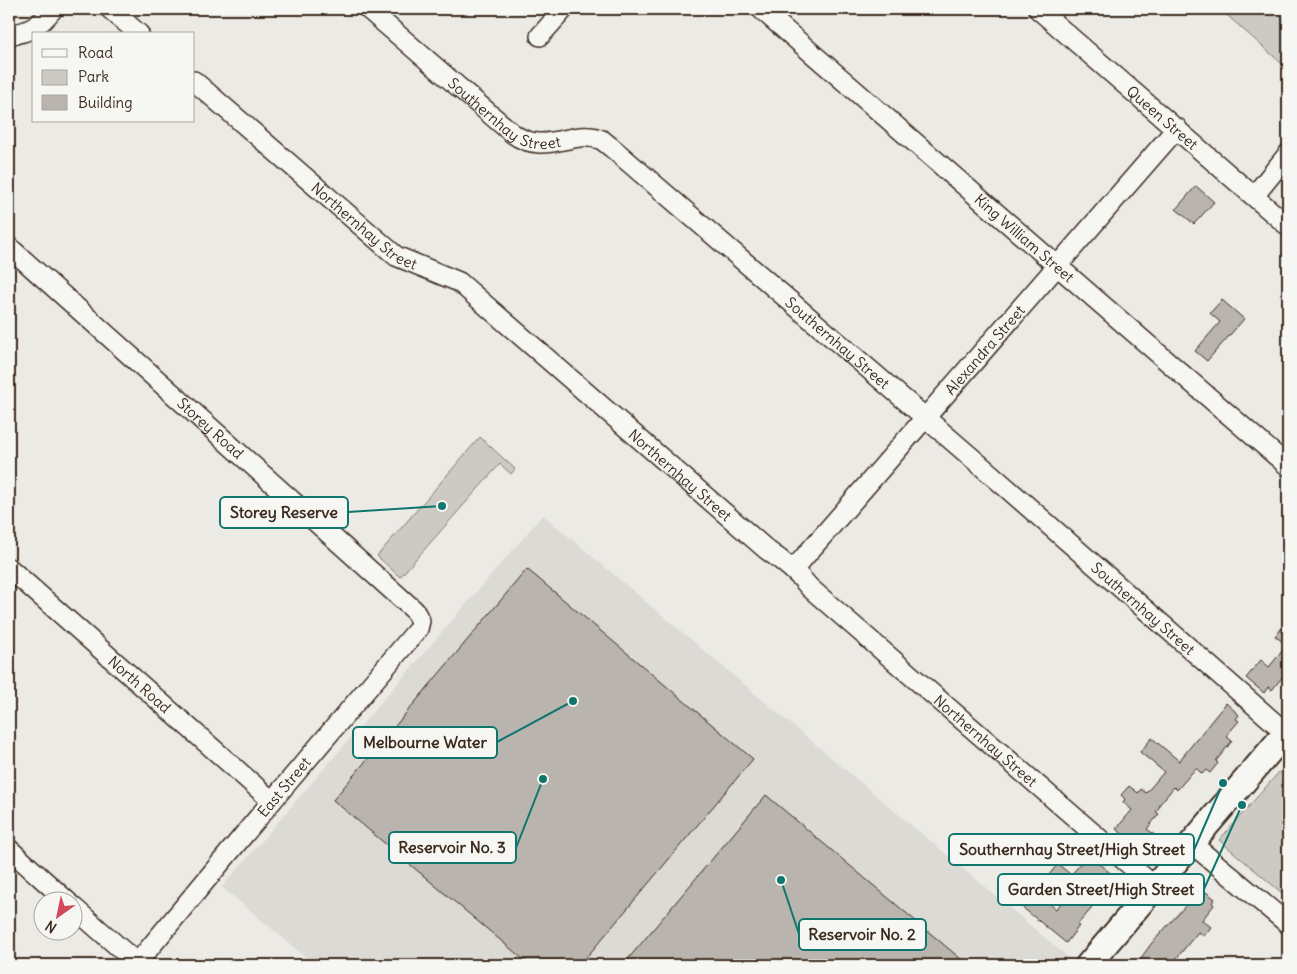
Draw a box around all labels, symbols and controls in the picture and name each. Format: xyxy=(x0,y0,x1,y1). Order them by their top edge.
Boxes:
legend xyxy=(32,32,195,122)
text: Road xyxy=(78,43,113,62)
text: Park xyxy=(78,67,109,86)
street label: Southernhay Street xyxy=(445,73,562,153)
street label: Queen Street xyxy=(1123,81,1202,153)
text: Building xyxy=(78,93,133,112)
street label: Northernhay Street xyxy=(308,178,420,273)
street label: King William Street xyxy=(971,189,1078,286)
street label: Southernhay Street xyxy=(782,292,894,392)
street label: Alexandra Street xyxy=(940,301,1029,398)
street label: Storey Road xyxy=(174,393,248,463)
street label: Northernhay Street xyxy=(625,425,736,525)
callout: Storey Reserve xyxy=(220,497,348,528)
text: Storey Reserve xyxy=(230,502,338,523)
street label: Southernhay Street xyxy=(1088,558,1199,659)
street label: North Road xyxy=(105,651,175,717)
street label: Northernhay Street xyxy=(930,690,1042,790)
callout: Melbourne Water xyxy=(353,727,497,758)
text: Melbourne Water xyxy=(363,732,487,752)
street label: East Street xyxy=(253,753,315,821)
callout: Reservoir No. 3 xyxy=(389,832,516,863)
callout: Southernhay Street/High Street xyxy=(949,834,1194,865)
text: Reservoir No. 3 xyxy=(398,837,506,857)
text: Southernhay Street/High Street xyxy=(959,839,1185,860)
callout: Garden Street/High Street xyxy=(998,874,1204,905)
text: Garden Street/High Street xyxy=(1008,879,1195,900)
north arrow xyxy=(32,892,82,942)
text: N xyxy=(42,917,60,937)
callout: Reservoir No. 2 xyxy=(799,919,926,950)
text: Reservoir No. 2 xyxy=(808,924,916,944)

